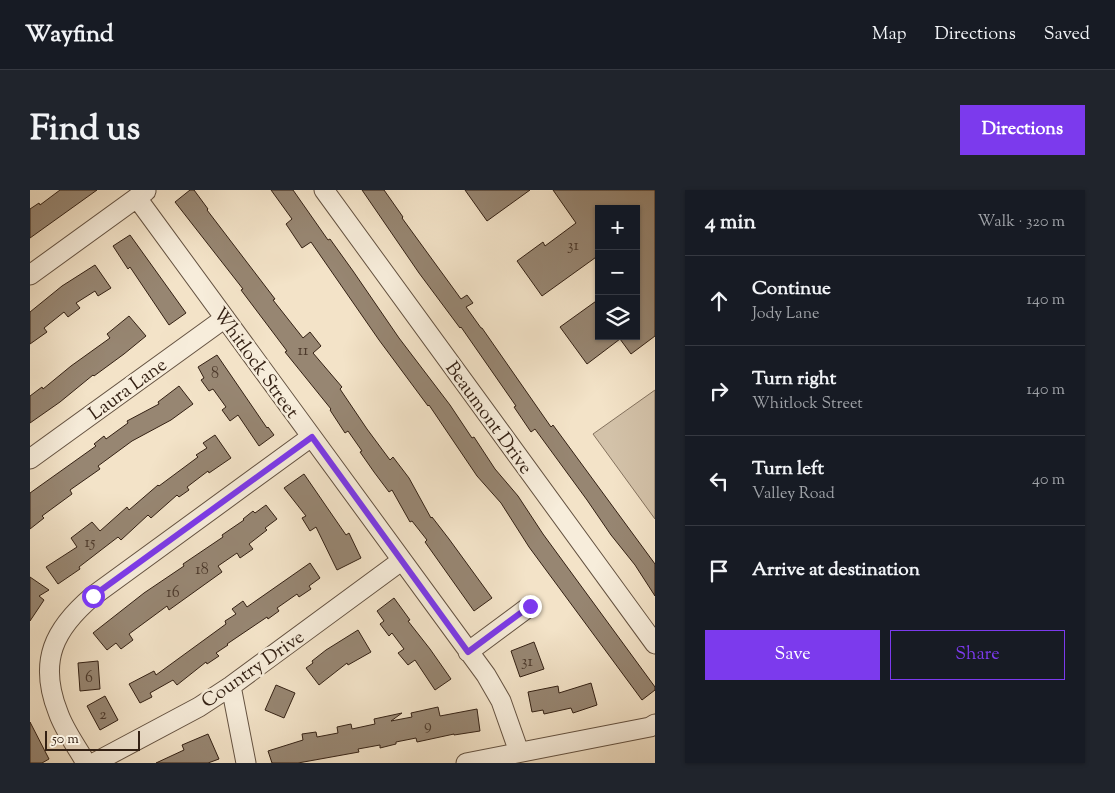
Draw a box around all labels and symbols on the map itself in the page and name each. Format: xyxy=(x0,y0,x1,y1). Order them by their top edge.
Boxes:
house number: 31 xyxy=(567,235,580,258)
street label: Whitlock Street xyxy=(205,302,305,425)
house number: 11 xyxy=(298,340,309,363)
street label: Laura Lane xyxy=(84,352,173,428)
street label: Beaumont Drive xyxy=(438,357,538,481)
house number: 8 xyxy=(211,363,219,386)
house number: 15 xyxy=(85,532,96,555)
house number: 18 xyxy=(195,559,209,582)
house number: 16 xyxy=(166,582,180,605)
route start xyxy=(82,585,105,608)
route end xyxy=(519,595,542,618)
street label: Country Drive xyxy=(197,624,310,716)
house number: 31 xyxy=(521,651,534,674)
house number: 6 xyxy=(85,667,93,690)
house number: 2 xyxy=(99,704,107,727)
house number: 9 xyxy=(424,715,432,738)
scale bar xyxy=(45,728,140,751)

